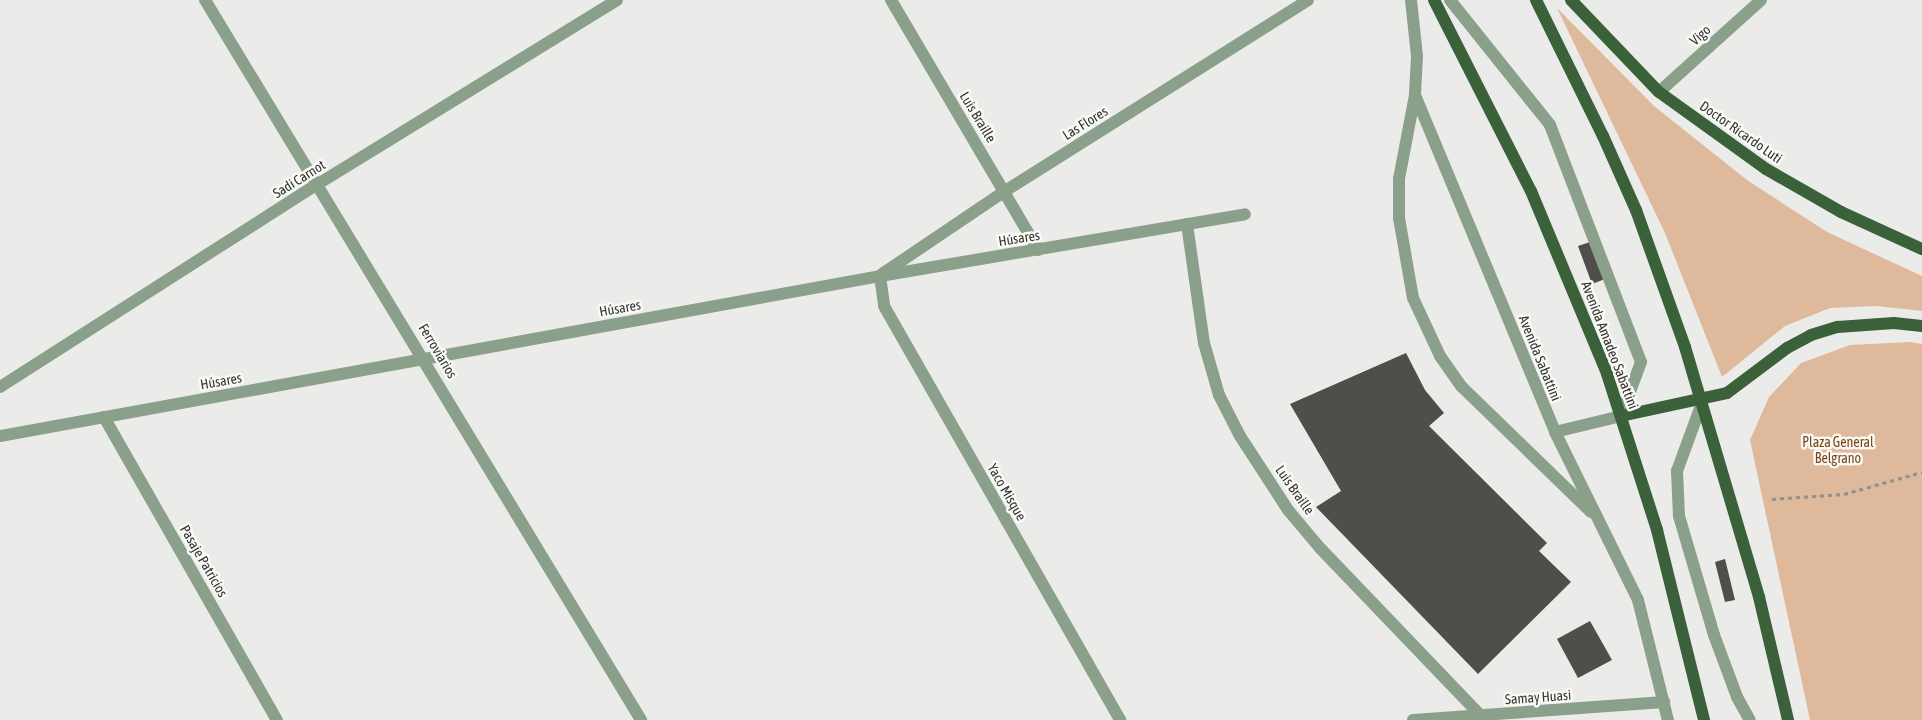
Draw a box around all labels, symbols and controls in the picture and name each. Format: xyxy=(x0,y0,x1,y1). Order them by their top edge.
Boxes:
street label: Vigo xyxy=(1686,21,1714,49)
street label: Luis Braille xyxy=(956,89,1000,145)
street label: Doctor Ricardo Luti xyxy=(1697,97,1785,167)
street label: Las Flores xyxy=(1059,103,1111,143)
street label: Sadi Carnot xyxy=(270,156,328,202)
street label: Húsares xyxy=(997,226,1041,250)
street label: Avenida Amadeo Sabattini xyxy=(1578,279,1642,411)
street label: Húsares xyxy=(598,296,642,320)
street label: Avenida Sabattini xyxy=(1515,313,1565,403)
street label: Ferroviarios xyxy=(415,321,461,381)
street label: Húsares xyxy=(199,369,243,393)
park label: Plaza General Belgrano xyxy=(1802,434,1874,467)
street label: Yaco Misque xyxy=(984,461,1030,523)
street label: Luis Braille xyxy=(1272,462,1318,518)
street label: Pasaje Patricios xyxy=(177,522,231,600)
street label: Samay Huasi xyxy=(1504,686,1572,708)

